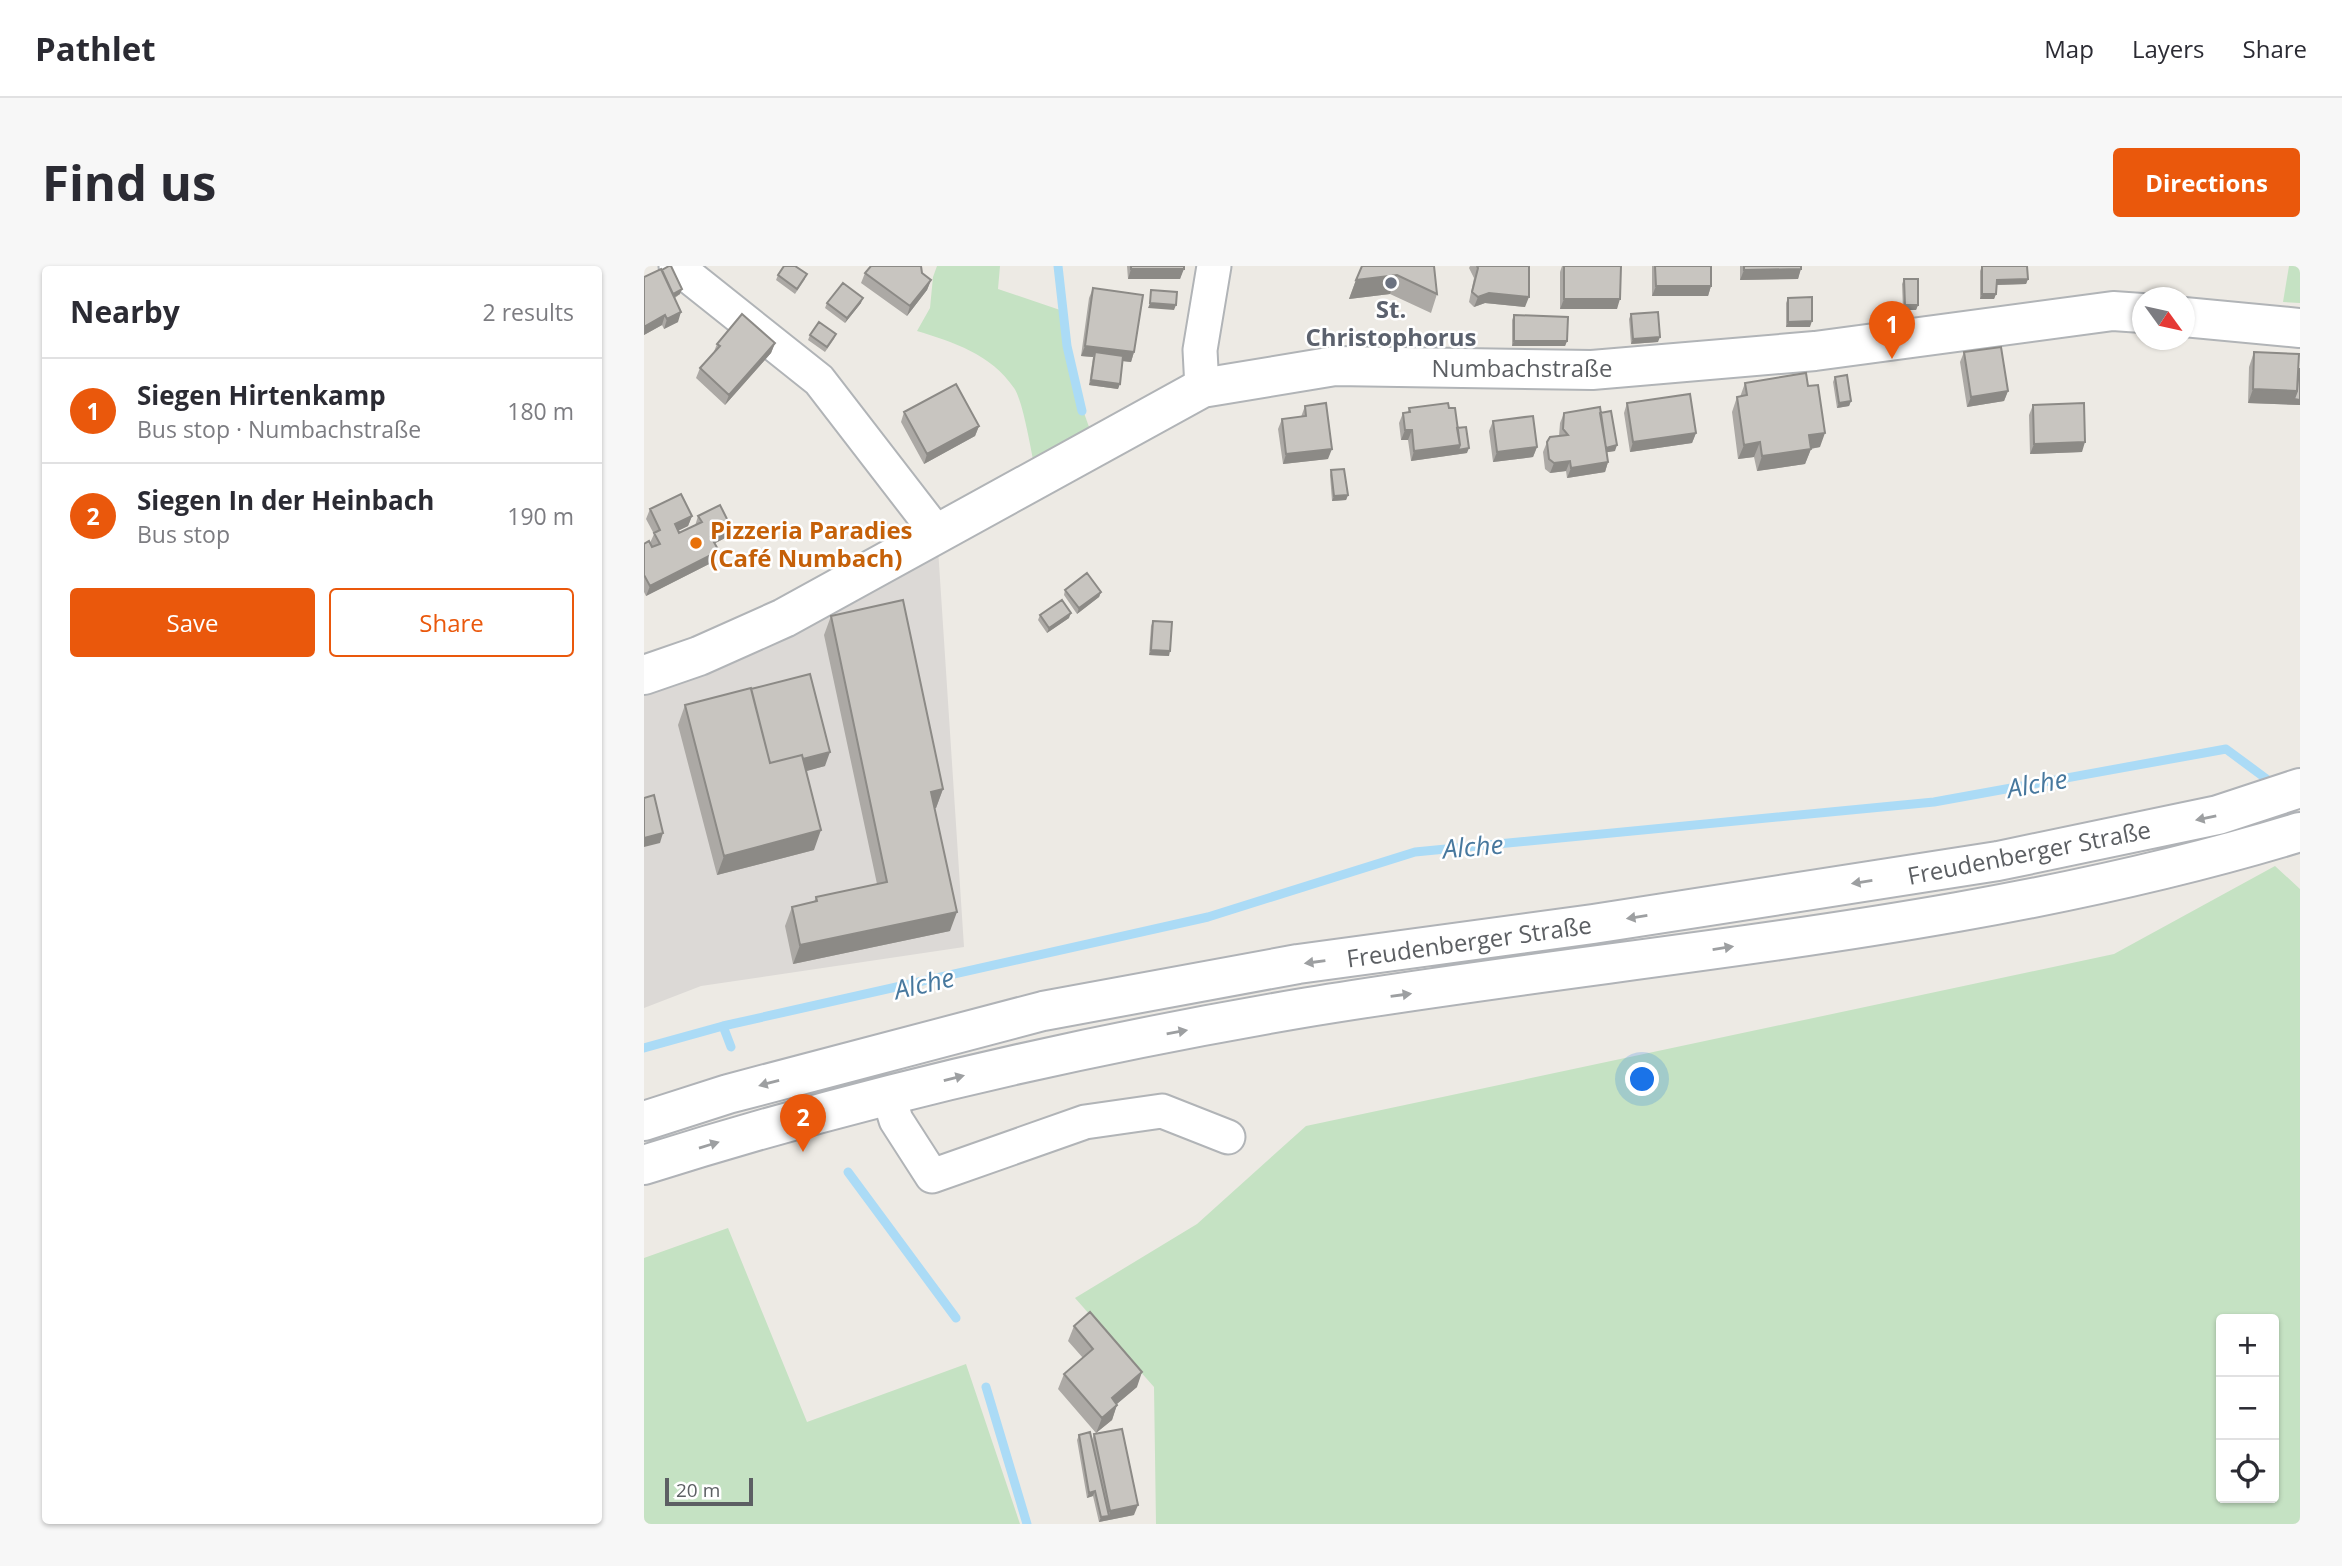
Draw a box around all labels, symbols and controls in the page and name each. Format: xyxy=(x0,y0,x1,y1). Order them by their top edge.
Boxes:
text: Pathlet xyxy=(35,26,156,71)
text: Map xyxy=(2044,32,2094,65)
text: Layers xyxy=(2132,32,2205,65)
text: Share xyxy=(2243,32,2307,65)
button: Directions xyxy=(2113,148,2300,217)
text: Find us xyxy=(42,149,216,215)
marker: St. Christophorus xyxy=(1383,275,1399,291)
north arrow xyxy=(2132,287,2195,350)
text: Nearby xyxy=(70,291,180,332)
place label: St. Christophorus xyxy=(1306,292,1477,353)
text: 2 results xyxy=(483,296,574,328)
pin: 1 xyxy=(1869,301,1915,359)
street label: Numbachstraße xyxy=(1432,351,1612,384)
text: Siegen Hirtenkamp xyxy=(137,377,386,413)
text: 1 xyxy=(86,395,100,427)
text: 180 m xyxy=(507,395,574,427)
text: Bus stop · Numbachstraße xyxy=(137,413,421,445)
text: Siegen In der Heinbach xyxy=(137,482,434,518)
text: 2 xyxy=(86,500,100,532)
text: 190 m xyxy=(507,500,574,532)
place label: Pizzeria Paradies (Café Numbach) xyxy=(710,513,913,574)
text: Bus stop xyxy=(137,518,230,550)
marker: Pizzeria Paradies (Café Numbach) xyxy=(688,535,704,551)
button: Save xyxy=(70,588,315,657)
button: Share xyxy=(329,588,574,657)
water label: Alche xyxy=(2002,760,2070,806)
street label: Freudenberger Straße xyxy=(1905,812,2153,892)
one-way arrow xyxy=(2195,813,2217,824)
water label: Alche xyxy=(1439,825,1505,867)
one-way arrow xyxy=(1851,877,1873,888)
street label: Freudenberger Straße xyxy=(1344,907,1594,975)
one-way arrow xyxy=(1626,912,1648,923)
one-way arrow xyxy=(1712,942,1734,953)
one-way arrow xyxy=(1304,957,1326,968)
water label: Alche xyxy=(888,959,958,1008)
one-way arrow xyxy=(1390,989,1412,1000)
one-way arrow xyxy=(1166,1026,1188,1037)
your location xyxy=(1625,1062,1659,1096)
one-way arrow xyxy=(943,1072,965,1083)
one-way arrow xyxy=(758,1078,780,1089)
pin: 2 xyxy=(780,1094,826,1152)
one-way arrow xyxy=(699,1139,720,1150)
map controls xyxy=(2216,1314,2279,1503)
button: + xyxy=(2216,1314,2279,1377)
button: − xyxy=(2216,1377,2279,1440)
button: locate xyxy=(2216,1440,2279,1503)
scale bar xyxy=(665,1475,752,1507)
text: 20 m xyxy=(676,1477,720,1503)

